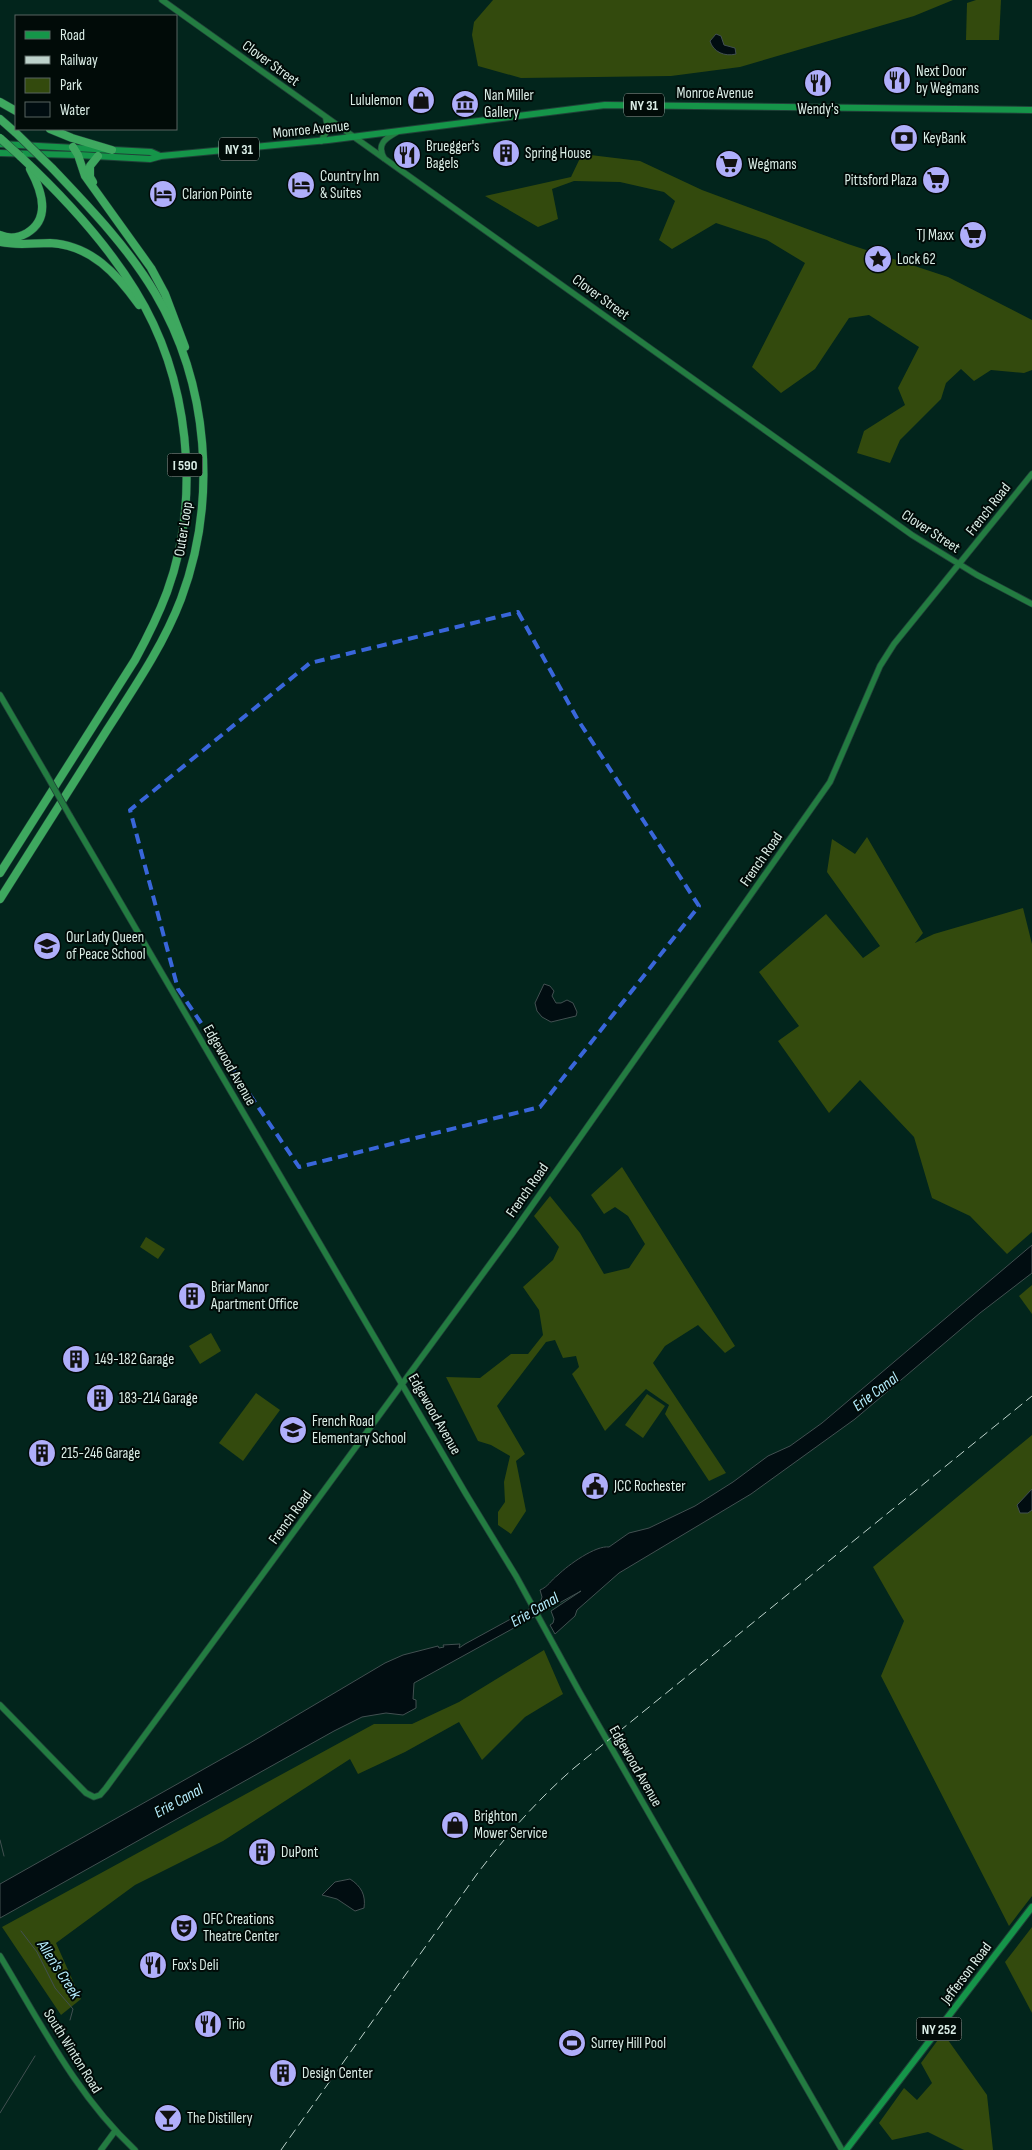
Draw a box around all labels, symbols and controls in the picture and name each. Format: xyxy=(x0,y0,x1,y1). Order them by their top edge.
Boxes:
legend xyxy=(15,15,178,130)
text: Road xyxy=(60,26,85,45)
street label: Clover Street xyxy=(238,36,303,91)
text: Railway xyxy=(60,51,98,70)
place label: Next Door by Wegmans xyxy=(916,62,979,98)
restaurant icon: Next Door by Wegmans xyxy=(882,65,912,95)
restaurant icon: Wendy's xyxy=(803,68,833,98)
text: Park xyxy=(60,76,82,95)
street label: Monroe Avenue xyxy=(677,84,753,103)
shop icon: Lululemon xyxy=(406,85,436,115)
place label: Nan Miller Gallery xyxy=(484,86,535,122)
museum icon: Nan Miller Gallery xyxy=(450,89,480,119)
place label: Lululemon xyxy=(350,91,402,110)
road number: NY 31 xyxy=(624,94,664,116)
place label: Wendy's xyxy=(797,100,839,119)
text: Water xyxy=(60,101,91,120)
street label: Monroe Avenue xyxy=(272,116,350,143)
bank icon: KeyBank xyxy=(889,123,919,153)
place label: KeyBank xyxy=(923,129,966,148)
place label: Bruegger's Bagels xyxy=(426,137,479,173)
road number: NY 31 xyxy=(219,138,259,160)
building icon: Spring House xyxy=(491,138,521,168)
restaurant icon: Bruegger's Bagels xyxy=(392,140,422,170)
place label: Spring House xyxy=(525,144,591,163)
supermarket icon: Wegmans xyxy=(714,149,744,179)
place label: Wegmans xyxy=(748,155,797,174)
supermarket icon: Pittsford Plaza xyxy=(921,165,951,195)
place label: Country Inn & Suites xyxy=(320,167,379,203)
hotel icon: Country Inn & Suites xyxy=(286,170,316,200)
place label: Pittsford Plaza xyxy=(844,171,917,190)
hotel icon: Clarion Pointe xyxy=(148,179,178,209)
place label: Clarion Pointe xyxy=(182,185,252,204)
supermarket icon: TJ Maxx xyxy=(958,220,988,250)
place label: TJ Maxx xyxy=(917,226,954,245)
place icon: Lock 62 xyxy=(863,244,893,274)
place label: Lock 62 xyxy=(897,250,936,269)
street label: Clover Street xyxy=(568,270,633,325)
road number: I 590 xyxy=(168,454,202,476)
street label: French Road xyxy=(962,479,1015,540)
street label: Outer Loop xyxy=(170,500,197,558)
street label: Clover Street xyxy=(898,505,964,558)
street label: French Road xyxy=(736,828,787,890)
place label: Our Lady Queen of Peace School xyxy=(66,928,145,964)
school or university icon: Our Lady Queen of Peace School xyxy=(32,931,62,961)
street label: Edgewood Avenue xyxy=(199,1021,260,1109)
street label: French Road xyxy=(502,1159,553,1221)
place label: Briar Manor Apartment Office xyxy=(210,1278,299,1314)
building icon: Briar Manor Apartment Office xyxy=(177,1281,207,1311)
building icon: 149-182 Garage xyxy=(61,1344,91,1374)
place label: 149-182 Garage xyxy=(95,1350,174,1369)
water label: Erie Canal xyxy=(849,1368,904,1416)
street label: Edgewood Avenue xyxy=(404,1370,465,1458)
building icon: 183-214 Garage xyxy=(85,1383,115,1413)
place label: 183-214 Garage xyxy=(119,1389,198,1408)
place label: French Road Elementary School xyxy=(312,1412,406,1448)
school or university icon: French Road Elementary School xyxy=(278,1415,308,1445)
building icon: 215-246 Garage xyxy=(27,1438,57,1468)
place label: 215-246 Garage xyxy=(61,1444,140,1463)
public building icon: JCC Rochester xyxy=(580,1471,610,1501)
place label: JCC Rochester xyxy=(613,1477,686,1496)
street label: French Road xyxy=(265,1487,316,1548)
water label: Erie Canal xyxy=(507,1588,563,1632)
street label: Edgewood Avenue xyxy=(605,1722,666,1810)
water label: Erie Canal xyxy=(151,1780,207,1822)
place label: Brighton Mower Service xyxy=(474,1807,548,1843)
shop icon: Brighton Mower Service xyxy=(440,1810,470,1840)
building icon: DuPont xyxy=(247,1837,277,1867)
place label: DuPont xyxy=(281,1843,319,1862)
place label: OFC Creations Theatre Center xyxy=(203,1910,279,1946)
theatre icon: OFC Creations Theatre Center xyxy=(169,1913,199,1943)
water label: Allen's Creek xyxy=(32,1936,85,2004)
street label: Jefferson Road xyxy=(936,1938,996,2009)
restaurant icon: Fox's Deli xyxy=(138,1950,168,1980)
place label: Fox's Deli xyxy=(172,1956,219,1975)
street label: South Winton Road xyxy=(39,2006,106,2097)
restaurant icon: Trio xyxy=(193,2009,223,2039)
place label: Trio xyxy=(227,2015,245,2034)
road number: NY 252 xyxy=(916,2018,962,2040)
sports icon: Surrey Hill Pool xyxy=(557,2028,587,2058)
place label: Surrey Hill Pool xyxy=(591,2034,666,2053)
building icon: Design Center xyxy=(268,2058,298,2088)
place label: Design Center xyxy=(302,2064,374,2083)
bar icon: The Distillery xyxy=(153,2103,183,2133)
place label: The Distillery xyxy=(187,2109,253,2128)

